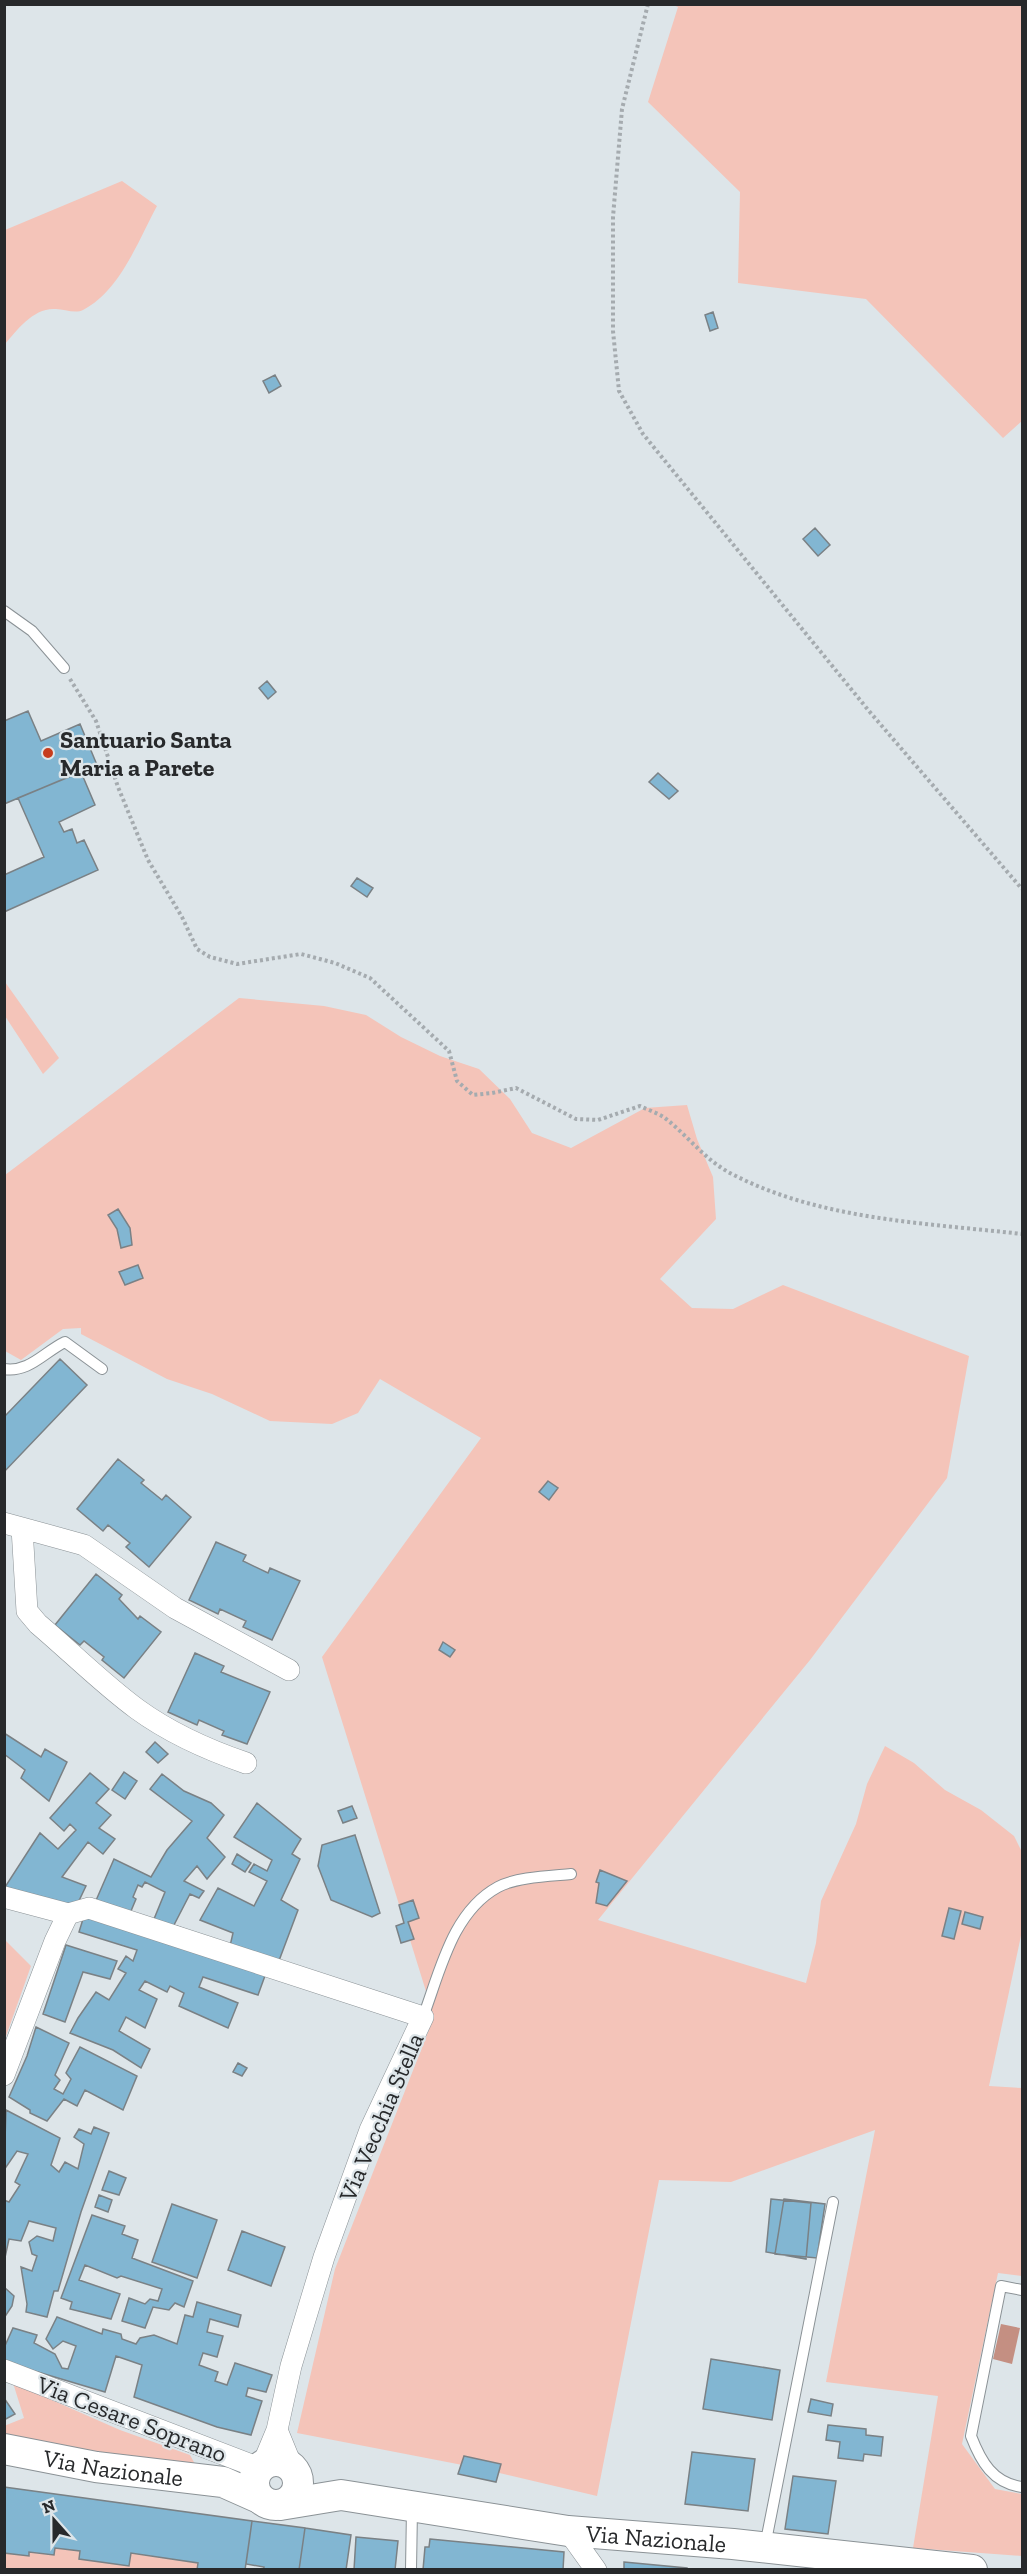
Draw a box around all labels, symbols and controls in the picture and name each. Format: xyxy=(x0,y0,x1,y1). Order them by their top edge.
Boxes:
place label: Santuario Santa Maria a Parete xyxy=(60,725,232,782)
marker: Santuario Santa Maria a Parete xyxy=(41,746,55,760)
street label: Via Vecchia Stella xyxy=(332,2028,430,2206)
street label: Via Cesare Soprano xyxy=(32,2369,231,2468)
street label: Via Nazionale xyxy=(40,2442,185,2492)
north arrow xyxy=(24,2490,84,2550)
text: N xyxy=(40,2495,58,2518)
street label: Via Nazionale xyxy=(584,2518,727,2558)

